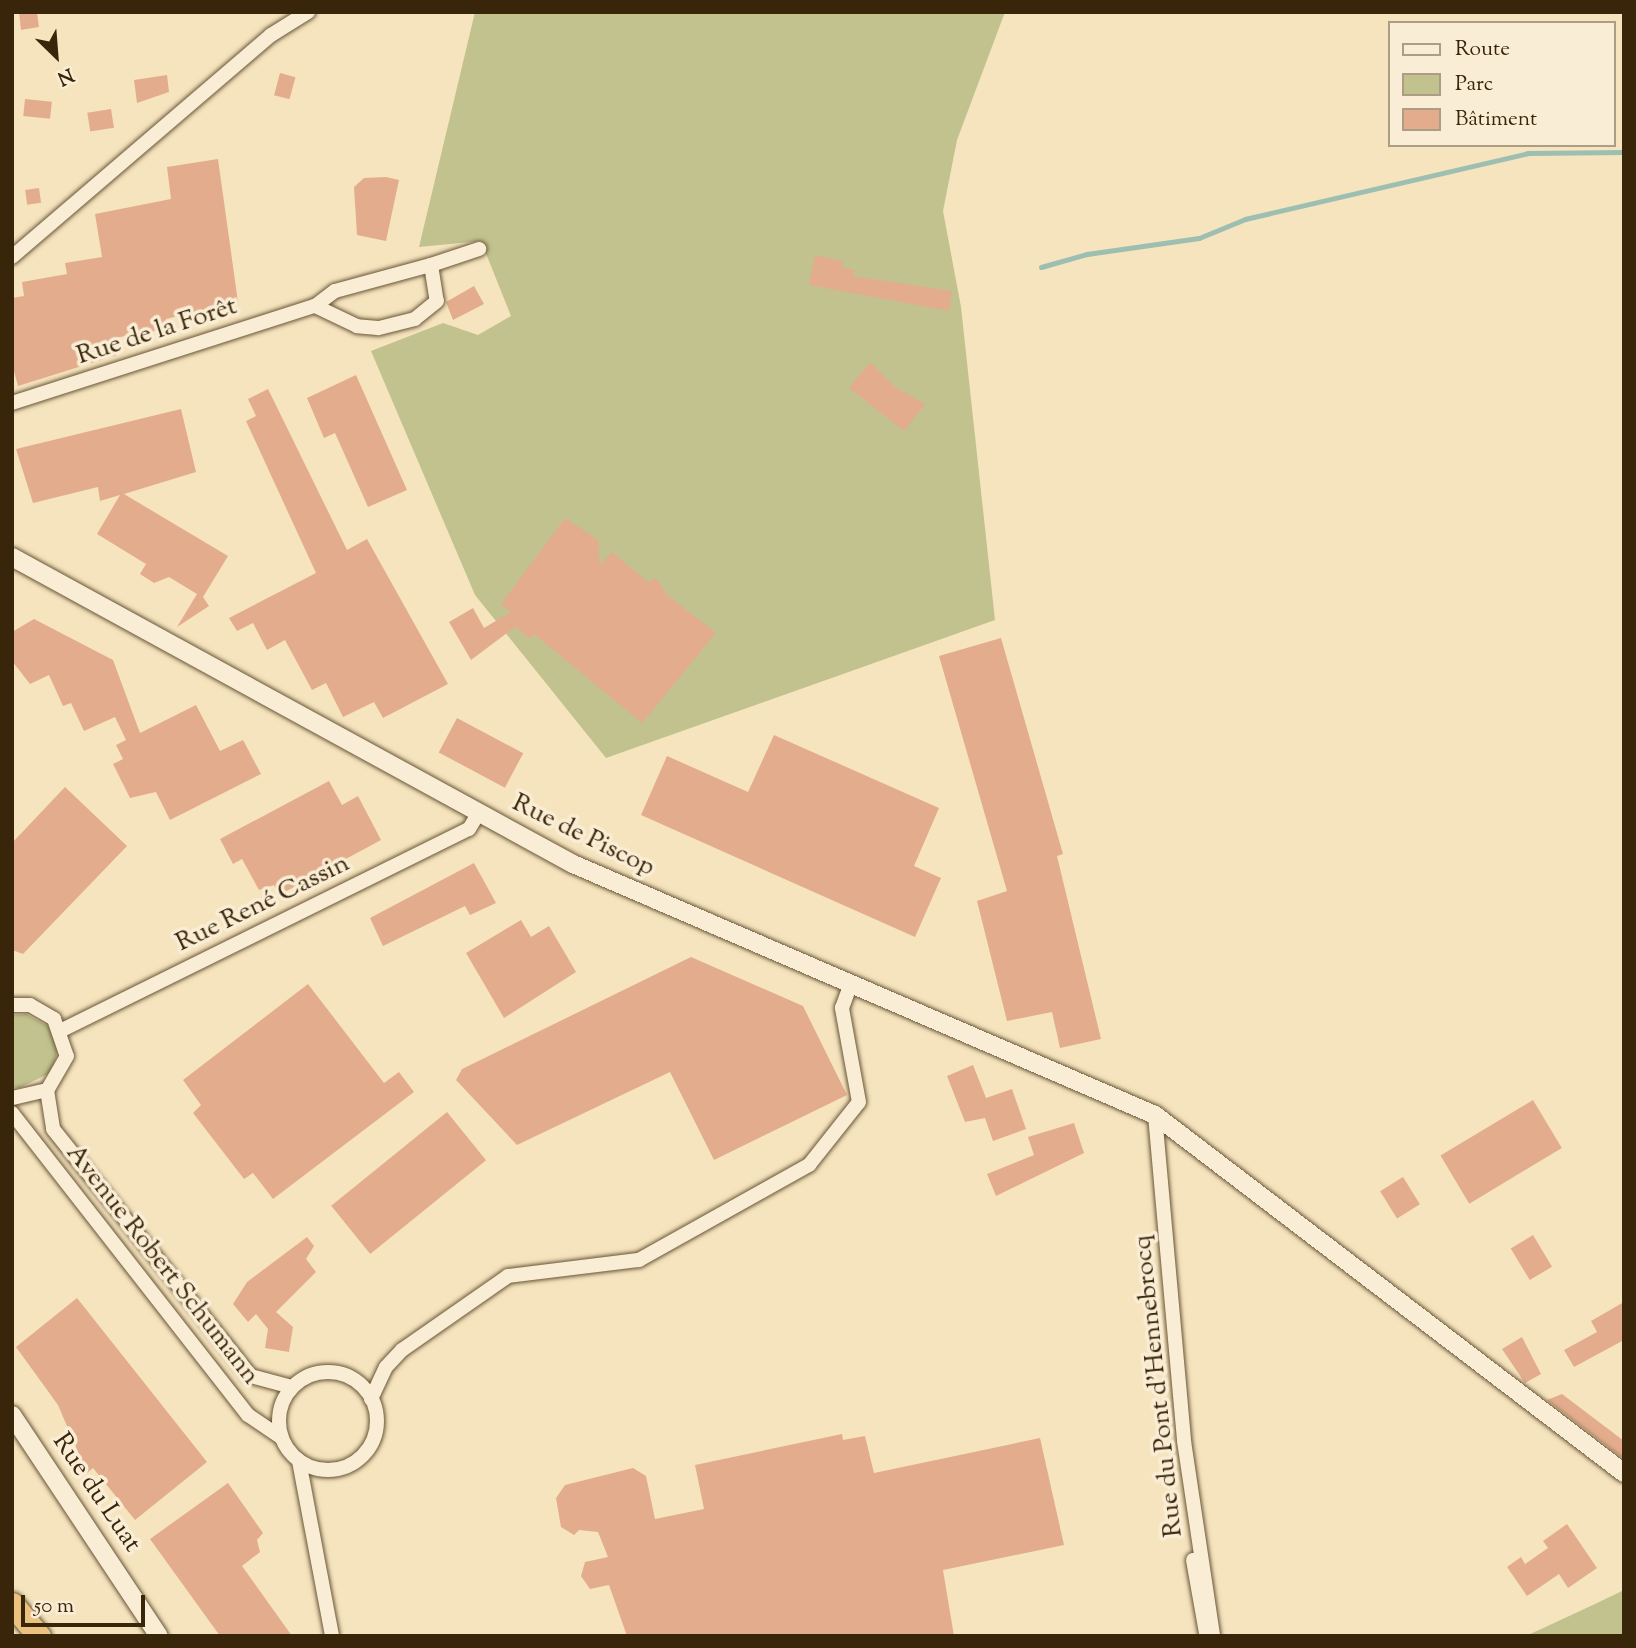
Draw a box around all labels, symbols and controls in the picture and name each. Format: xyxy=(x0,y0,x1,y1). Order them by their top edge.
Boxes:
north arrow xyxy=(21,21,91,91)
legend xyxy=(1388,21,1615,147)
text: Route xyxy=(1455,35,1510,65)
text: N xyxy=(53,60,78,91)
text: Parc xyxy=(1455,70,1493,100)
text: Bâtiment xyxy=(1455,105,1537,135)
street label: Rue de la Forêt xyxy=(73,291,241,373)
street label: Rue de Piscop xyxy=(507,788,659,884)
street label: Rue René Cassin xyxy=(171,849,355,959)
street label: Avenue Robert Schumann xyxy=(59,1139,265,1391)
street label: Rue du Pont d'Hennebrocq xyxy=(1128,1233,1190,1539)
street label: Rue du Luat xyxy=(45,1428,147,1558)
scale bar xyxy=(24,1582,149,1626)
text: 50 m xyxy=(34,1592,74,1622)

